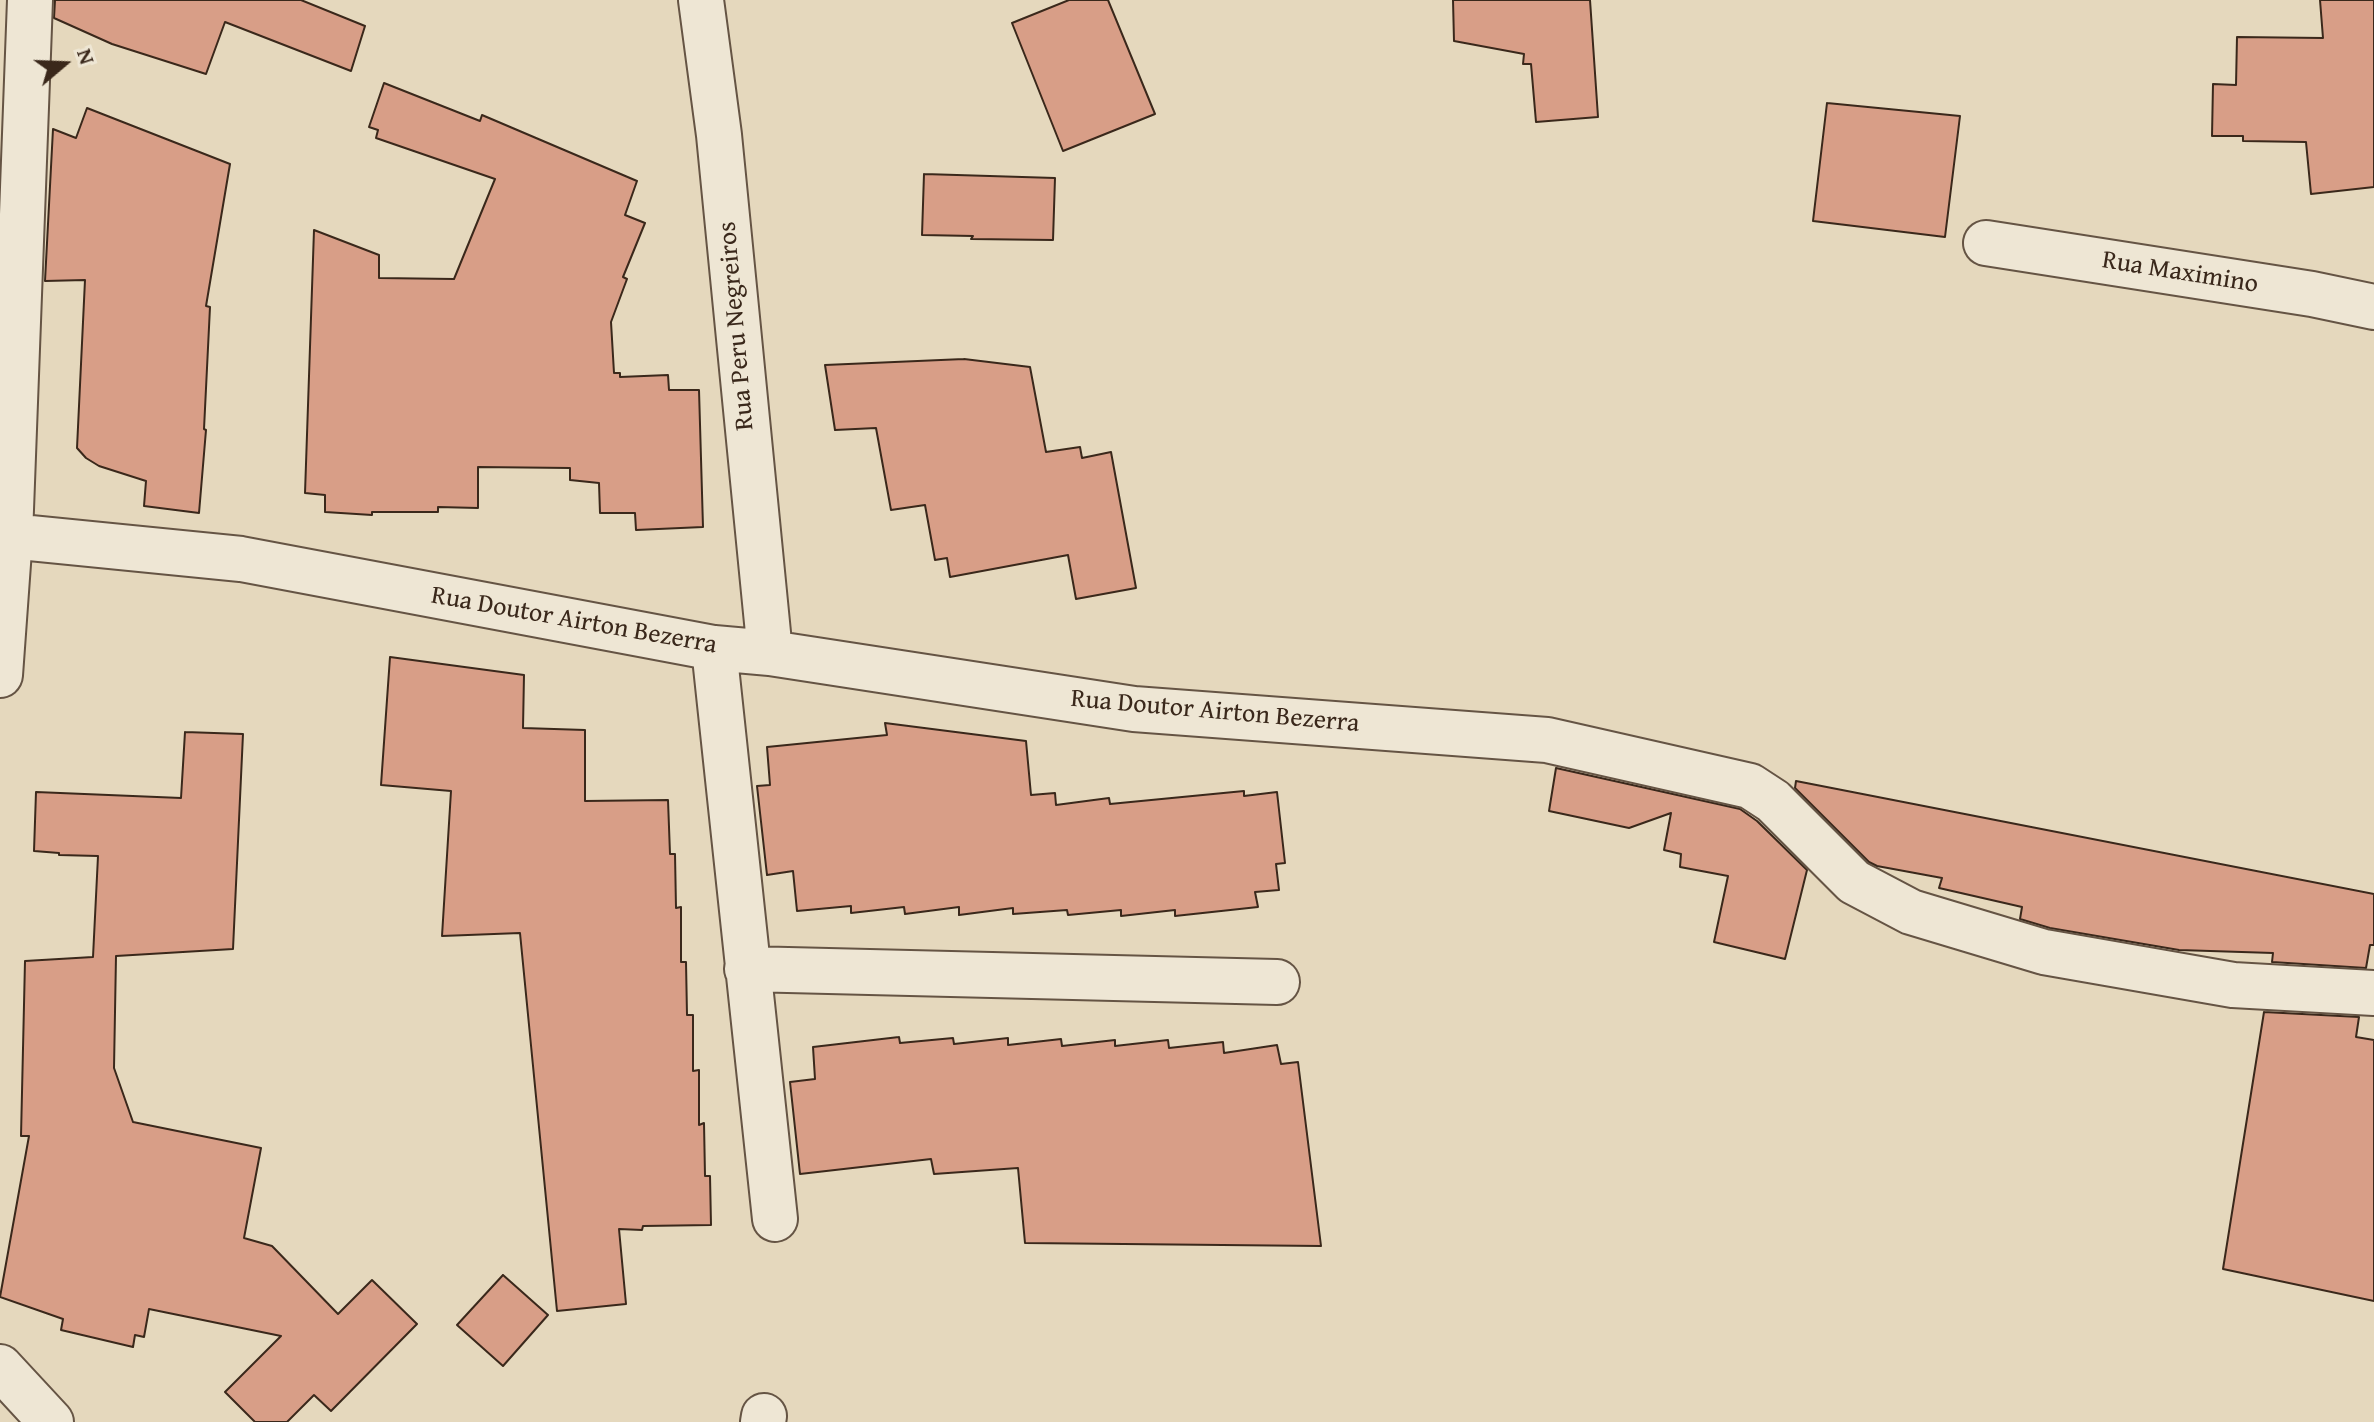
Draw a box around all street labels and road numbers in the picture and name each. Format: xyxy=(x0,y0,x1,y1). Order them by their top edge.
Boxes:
street label: Rua Peru Negreiros xyxy=(712,220,762,432)
street label: Rua Maximino xyxy=(2100,245,2260,301)
street label: Rua Doutor Airton Bezerra xyxy=(429,580,719,662)
street label: Rua Doutor Airton Bezerra xyxy=(1069,684,1361,740)

